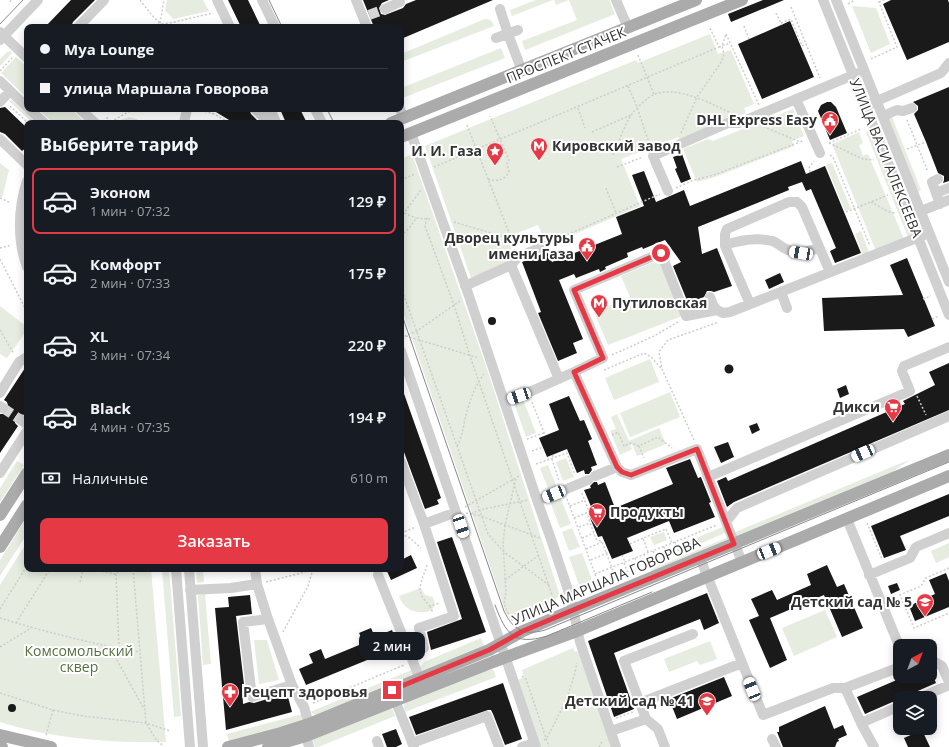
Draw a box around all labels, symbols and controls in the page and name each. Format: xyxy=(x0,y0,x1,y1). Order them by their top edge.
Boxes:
street label: ПРОСПЕКТ СТАЧЕК xyxy=(503,22,629,87)
text: Mya Lounge xyxy=(64,39,154,59)
street label: УЛИЦА ВАСИ АЛЕКСЕЕВА xyxy=(846,75,927,240)
text: улица Маршала Говорова xyxy=(64,78,269,98)
place label: DHL Express Easy xyxy=(696,110,817,129)
public building icon: DHL Express Easy xyxy=(820,110,840,135)
text: Выберите тариф xyxy=(40,132,199,156)
metro station icon: Кировский завод xyxy=(529,136,549,161)
place label: Кировский завод xyxy=(552,136,681,155)
place label: И. И. Газа xyxy=(411,141,482,160)
place icon: И. И. Газа xyxy=(485,141,505,166)
text: Эконом xyxy=(90,182,150,202)
icon: car xyxy=(42,183,78,219)
text: 129 ₽ xyxy=(348,191,386,211)
text: 1 мин · 07:32 xyxy=(90,202,170,220)
place label: Дворец культуры имени Газа xyxy=(445,228,574,263)
public building icon: Дворец культуры имени Газа xyxy=(577,236,597,261)
route start xyxy=(652,244,670,262)
car xyxy=(788,245,814,261)
text: Комфорт xyxy=(90,254,161,274)
icon: car xyxy=(42,255,78,291)
text: 175 ₽ xyxy=(348,263,386,283)
text: 2 мин · 07:33 xyxy=(90,274,170,292)
metro station icon: Путиловская xyxy=(589,293,609,318)
place label: Путиловская xyxy=(612,293,707,312)
text: XL xyxy=(90,326,108,346)
icon: car xyxy=(42,327,78,363)
text: 220 ₽ xyxy=(348,335,386,355)
text: 3 мин · 07:34 xyxy=(90,346,170,364)
car xyxy=(506,386,532,406)
place label: Дикси xyxy=(833,397,880,416)
supermarket icon: Дикси xyxy=(883,397,903,422)
text: Black xyxy=(90,398,131,418)
icon: car xyxy=(42,399,78,435)
text: 194 ₽ xyxy=(348,407,386,427)
text: 4 мин · 07:35 xyxy=(90,418,170,436)
car xyxy=(850,443,876,463)
icon: cash xyxy=(40,467,62,489)
text: Наличные xyxy=(72,468,148,488)
text: 610 m xyxy=(350,469,388,487)
car xyxy=(541,484,567,504)
supermarket icon: Продукты xyxy=(587,502,607,527)
place label: Продукты xyxy=(610,502,684,521)
car xyxy=(451,513,471,539)
button: Заказать xyxy=(40,518,388,564)
street label: УЛИЦА МАРШАЛА ГОВОРОВА xyxy=(509,532,703,629)
car xyxy=(756,541,782,561)
place label: Детский сад № 5 xyxy=(791,592,912,611)
school or university icon: Детский сад № 5 xyxy=(915,592,935,617)
callout: 2 мин xyxy=(359,632,425,660)
text: 2 мин xyxy=(373,637,411,655)
north arrow xyxy=(893,639,937,683)
map controls xyxy=(893,639,937,735)
park label: Комсомольский сквер xyxy=(24,641,134,676)
car xyxy=(742,676,762,702)
route end xyxy=(383,681,401,699)
pharmacy icon: Рецепт здоровья xyxy=(220,682,240,707)
place label: Рецепт здоровья xyxy=(243,682,367,701)
place label: Детский сад № 41 xyxy=(565,691,694,710)
school or university icon: Детский сад № 41 xyxy=(697,691,717,716)
button: layers xyxy=(893,691,937,735)

